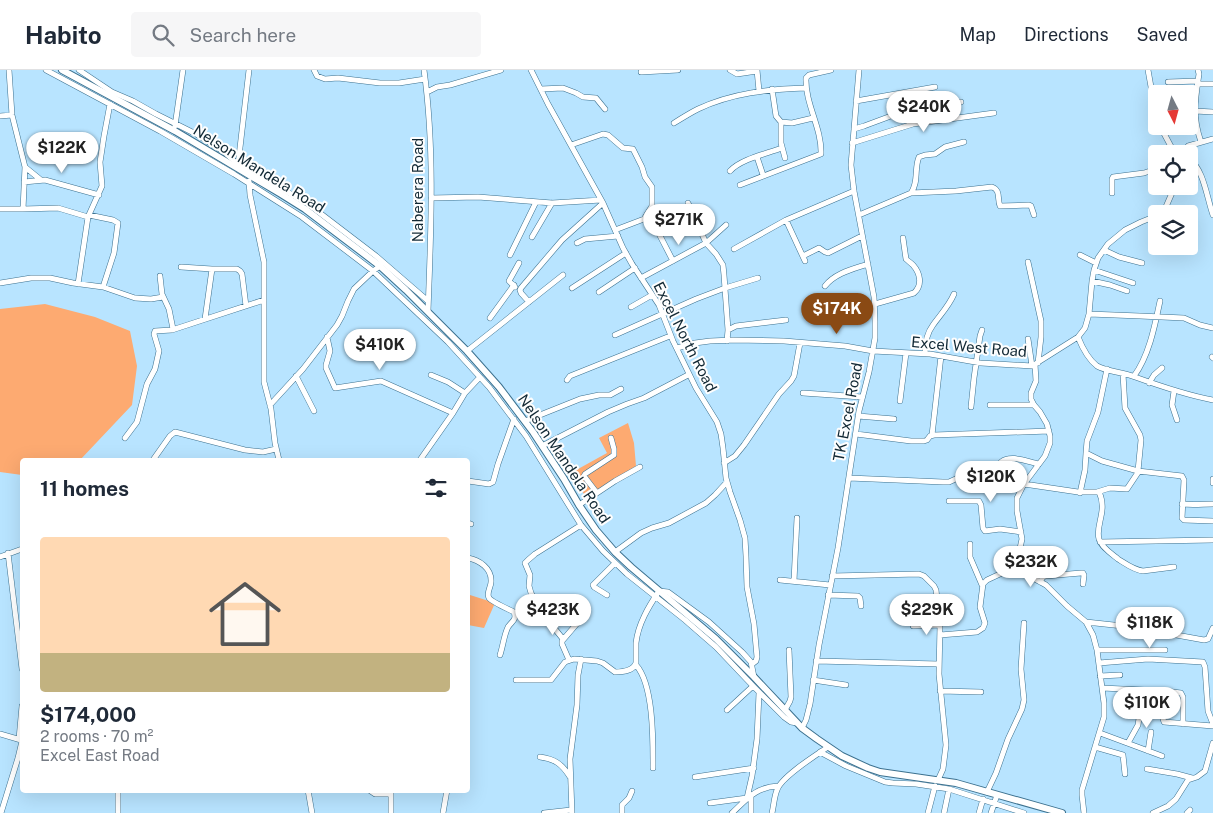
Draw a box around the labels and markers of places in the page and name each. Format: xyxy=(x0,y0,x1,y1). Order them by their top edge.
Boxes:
pin: $240K xyxy=(889,90,959,133)
pin: $122K xyxy=(27,132,97,174)
pin: $271K xyxy=(644,204,714,246)
pin: $174K xyxy=(802,292,872,335)
pin: $410K xyxy=(345,328,415,371)
pin: $120K xyxy=(956,460,1026,503)
pin: $232K xyxy=(996,546,1066,588)
pin: $423K xyxy=(518,594,588,636)
pin: $229K xyxy=(892,594,962,636)
pin: $118K xyxy=(1115,606,1185,649)
pin: $110K xyxy=(1112,686,1182,729)

